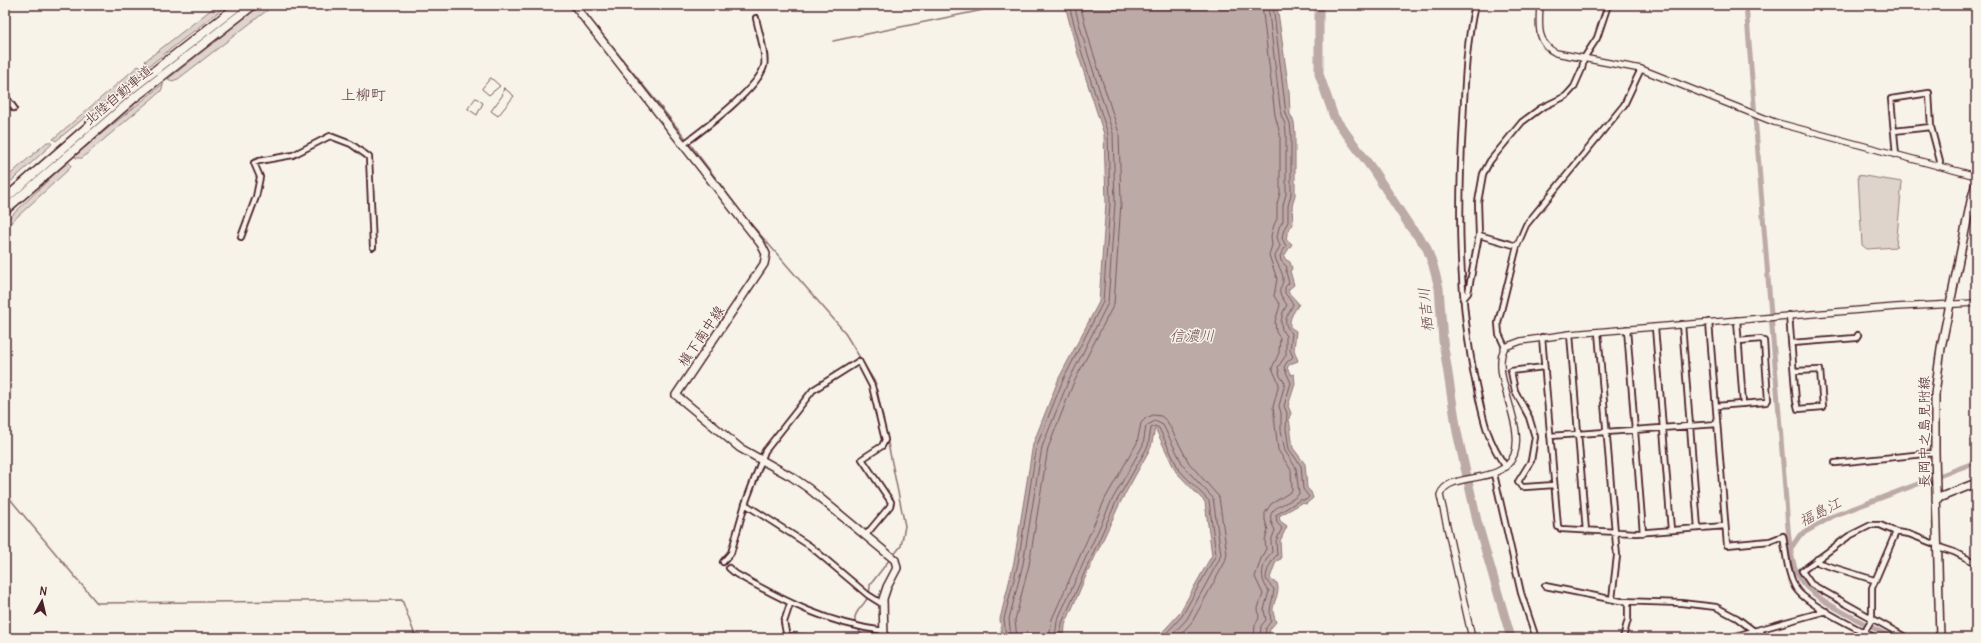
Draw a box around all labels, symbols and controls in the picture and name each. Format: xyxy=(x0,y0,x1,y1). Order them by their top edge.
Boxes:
street label: 北陸自動車道 xyxy=(80,61,156,129)
district label: 上柳町 xyxy=(340,85,386,104)
water label: 栖吉川 xyxy=(1414,287,1437,333)
street label: 槇下南中線 xyxy=(674,302,728,370)
water label: 信濃川 xyxy=(1169,326,1215,345)
street label: 長岡中之島見附線 xyxy=(1915,376,1933,488)
water label: 福島江 xyxy=(1795,492,1845,530)
north arrow xyxy=(22,581,62,621)
text: N xyxy=(39,584,48,599)

